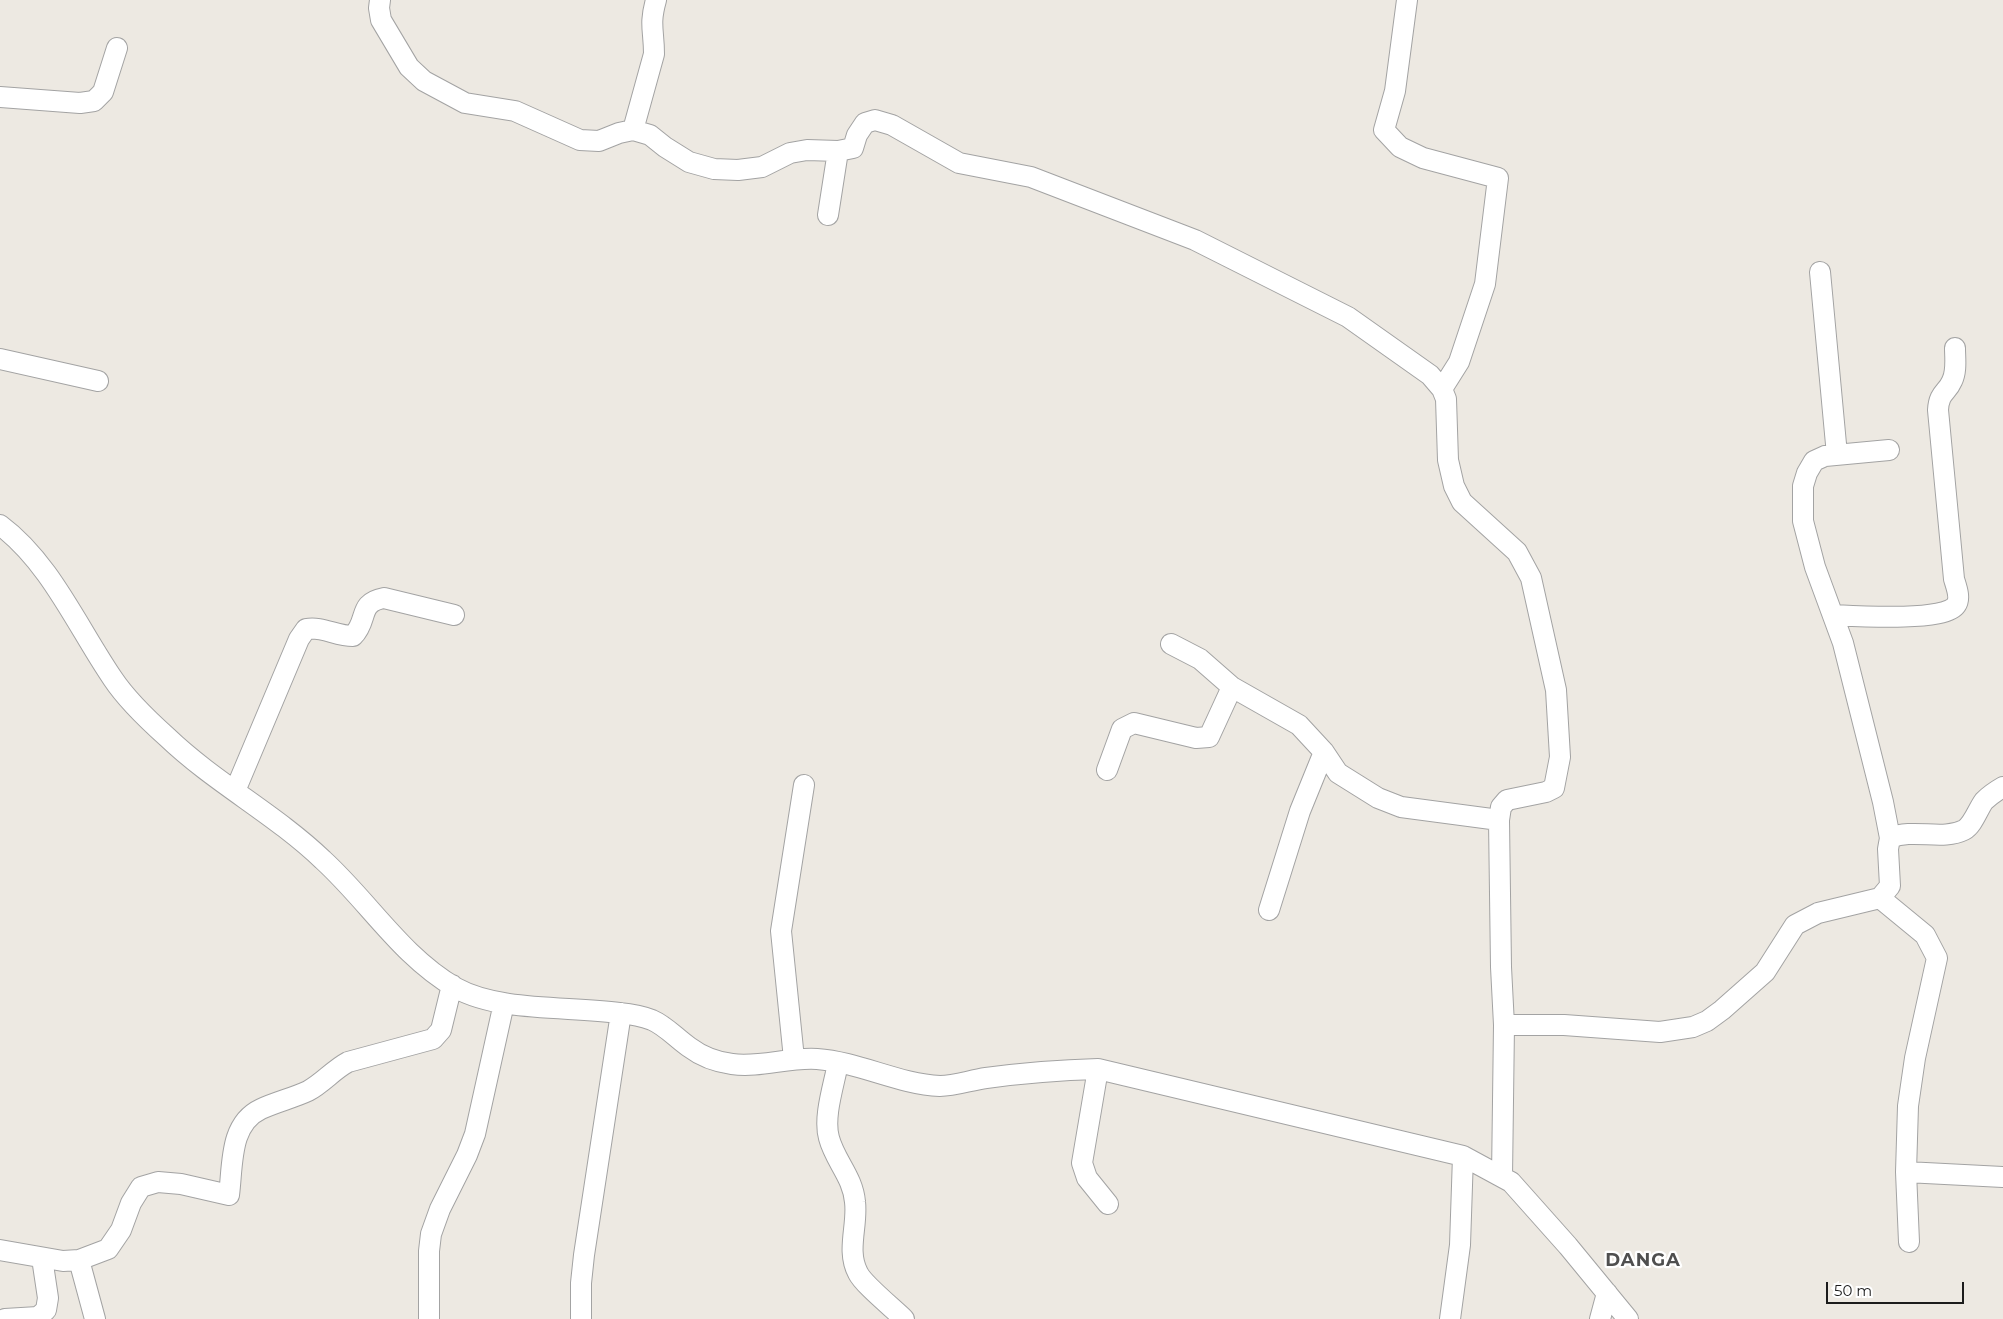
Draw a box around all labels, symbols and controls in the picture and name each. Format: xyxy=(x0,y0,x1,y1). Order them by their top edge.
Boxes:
district label: DANGA xyxy=(1605,1250,1681,1272)
scale bar xyxy=(1828,1272,1966,1304)
text: 50 m xyxy=(1834,1281,1872,1300)

